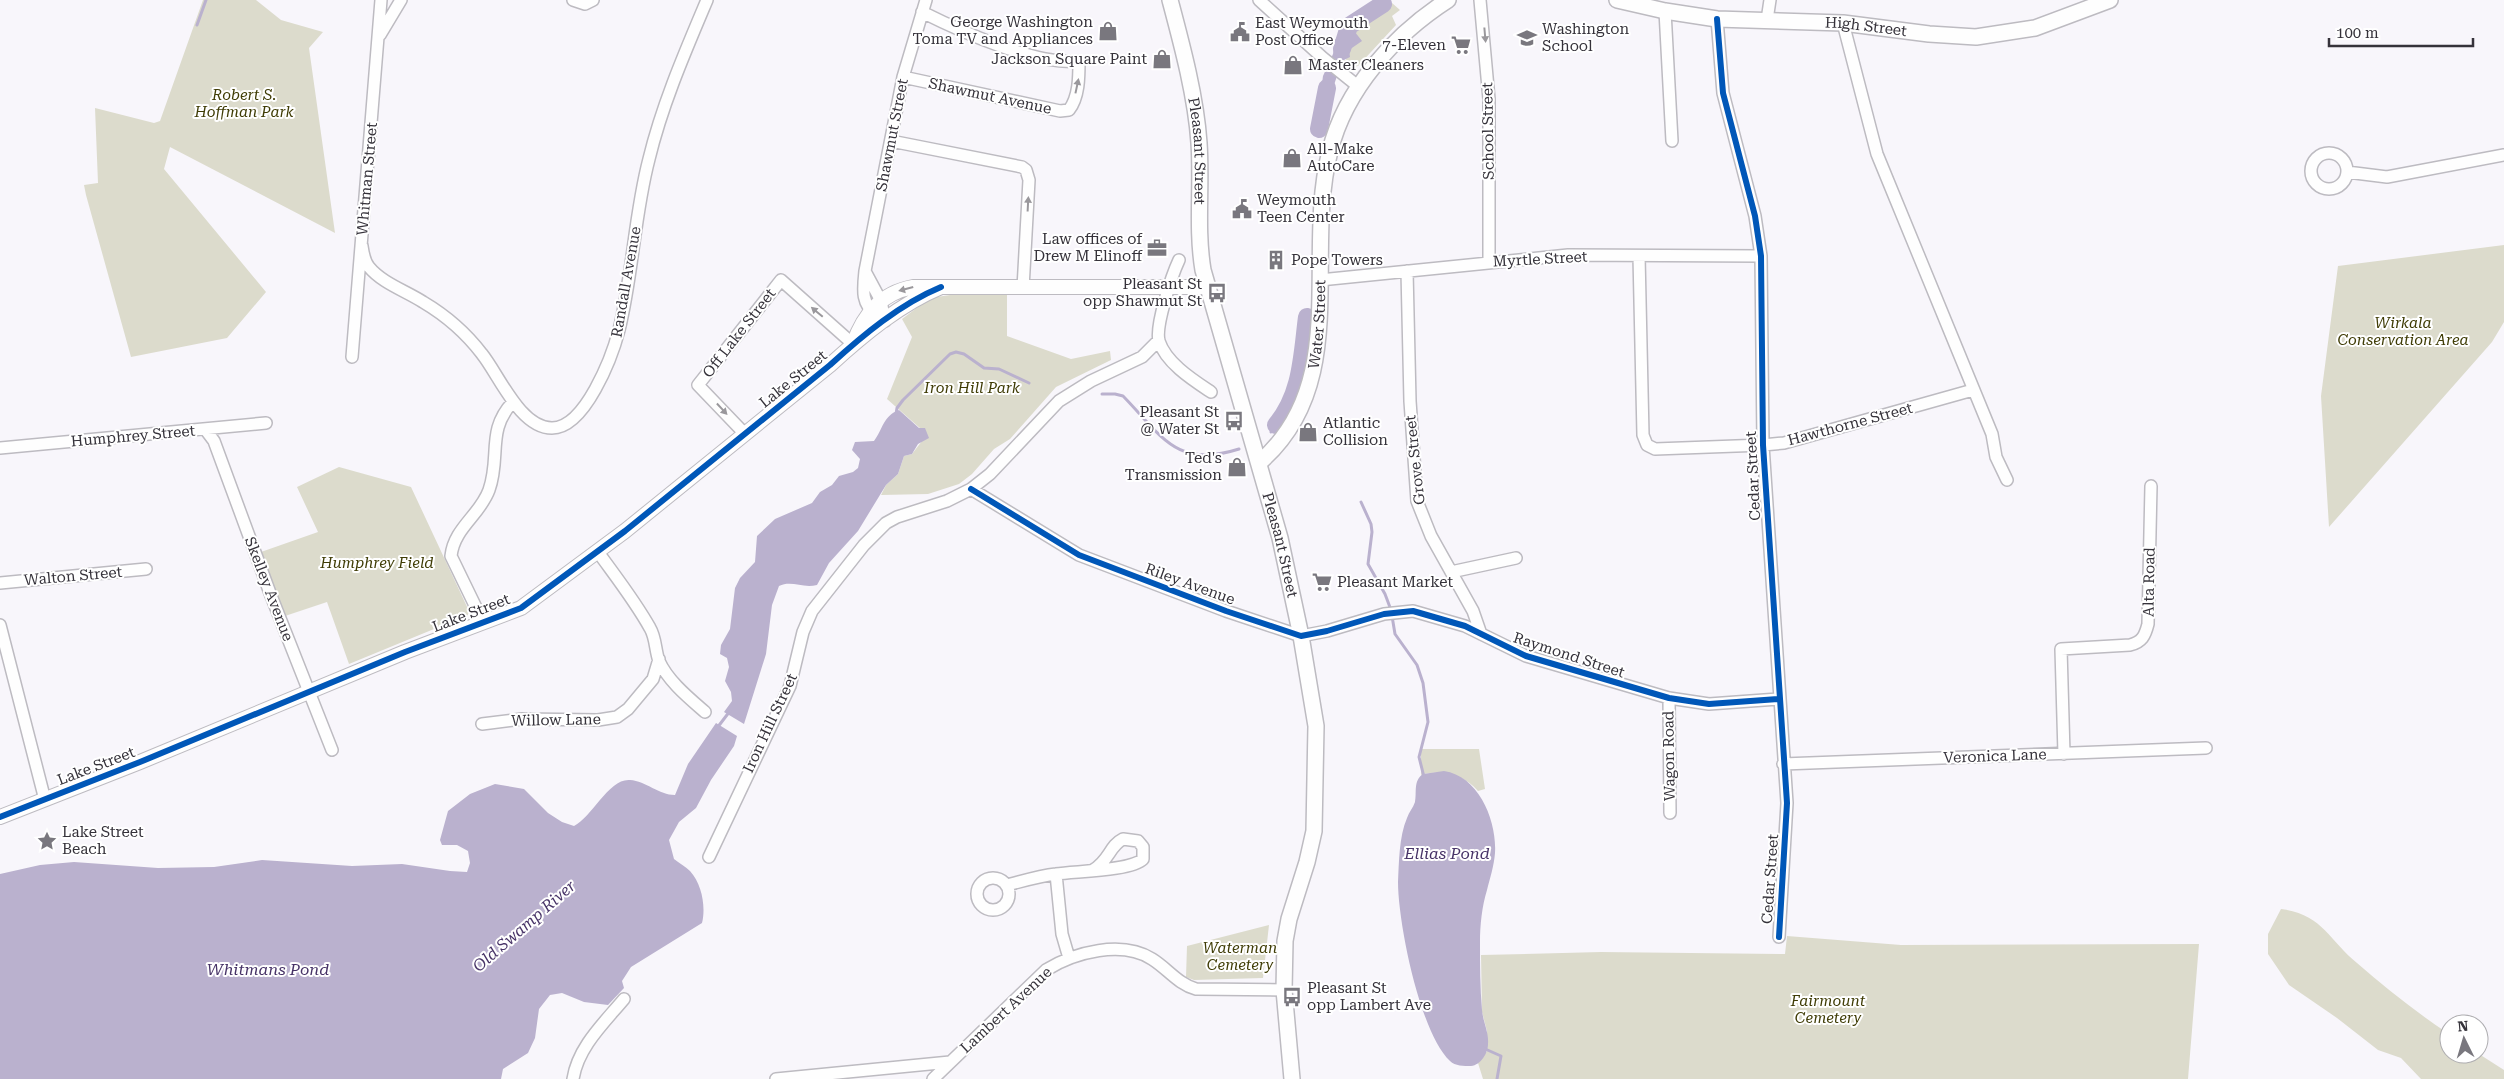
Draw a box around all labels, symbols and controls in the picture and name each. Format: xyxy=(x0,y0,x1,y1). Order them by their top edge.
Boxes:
place label: George Washington Toma TV and Appliances xyxy=(912,13,1093,48)
street label: High Street xyxy=(1825,13,1908,40)
place label: East Weymouth Post Office xyxy=(1255,14,1369,49)
scale bar xyxy=(2329,15,2473,47)
shop icon: George Washington Toma TV and Appliances xyxy=(1097,20,1119,42)
place label: Washington School xyxy=(1542,20,1629,55)
public building icon: East Weymouth Post Office xyxy=(1229,21,1251,43)
text: 100 m xyxy=(2336,24,2379,42)
school or university icon: Washington School xyxy=(1516,27,1538,49)
one-way arrow xyxy=(1481,28,1489,44)
supermarket icon: 7-Eleven xyxy=(1450,34,1472,56)
place label: 7-Eleven xyxy=(1382,36,1446,54)
shop icon: Jackson Square Paint xyxy=(1151,48,1173,70)
place label: Jackson Square Paint xyxy=(991,50,1147,68)
shop icon: Master Cleaners xyxy=(1282,54,1304,76)
place label: Master Cleaners xyxy=(1308,56,1424,74)
street label: Shawmut Avenue xyxy=(927,74,1053,118)
street label: Shawmut Street xyxy=(872,77,912,193)
one-way arrow xyxy=(1073,79,1081,94)
street label: School Street xyxy=(1478,82,1498,180)
park label: Robert S. Hoffman Park xyxy=(193,86,294,121)
street label: Pleasant Street xyxy=(1184,96,1209,205)
street label: Whitman Street xyxy=(353,121,381,236)
place label: All-Make AutoCare xyxy=(1307,140,1375,175)
shop icon: All-Make AutoCare xyxy=(1281,147,1303,169)
place label: Weymouth Teen Center xyxy=(1257,191,1345,226)
one-way arrow xyxy=(1024,196,1032,212)
public building icon: Weymouth Teen Center xyxy=(1231,198,1253,220)
street label: Randall Avenue xyxy=(607,225,645,339)
place label: Law offices of Drew M Elinoff xyxy=(1033,230,1143,265)
office icon: Law offices of Drew M Elinoff xyxy=(1146,237,1168,259)
street label: Myrtle Street xyxy=(1492,248,1588,270)
building icon: Pope Towers xyxy=(1265,249,1287,271)
place label: Pope Towers xyxy=(1291,251,1383,269)
place label: Pleasant St opp Shawmut St xyxy=(1083,275,1202,310)
street label: Water Street xyxy=(1304,279,1329,370)
bus stop icon: Pleasant St opp Shawmut St xyxy=(1206,282,1228,304)
street label: Off Lake Street xyxy=(699,285,780,381)
one-way arrow xyxy=(899,285,914,293)
one-way arrow xyxy=(811,306,823,318)
park label: Wirkala Conservation Area xyxy=(2337,314,2469,349)
street label: Lake Street xyxy=(756,346,831,412)
park label: Iron Hill Park xyxy=(923,379,1021,397)
street label: Hawthorne Street xyxy=(1786,399,1915,449)
one-way arrow xyxy=(716,403,728,415)
place label: Pleasant St @ Water St xyxy=(1139,403,1219,438)
bus stop icon: Pleasant St @ Water St xyxy=(1223,410,1245,432)
place label: Atlantic Collision xyxy=(1323,414,1388,449)
street label: Grove Street xyxy=(1401,414,1429,506)
shop icon: Atlantic Collision xyxy=(1297,421,1319,443)
street label: Humphrey Street xyxy=(70,422,196,450)
street label: Cedar Street xyxy=(1742,430,1764,521)
place label: Ted's Transmission xyxy=(1125,449,1222,484)
shop icon: Ted's Transmission xyxy=(1226,456,1248,478)
street label: Pleasant Street xyxy=(1258,490,1302,600)
street label: Skelley Avenue xyxy=(241,534,297,644)
street label: Alta Road xyxy=(2139,547,2159,617)
park label: Humphrey Field xyxy=(319,554,434,572)
street label: Riley Avenue xyxy=(1143,559,1237,609)
street label: Walton Street xyxy=(23,563,123,589)
supermarket icon: Pleasant Market xyxy=(1311,571,1333,593)
place label: Pleasant Market xyxy=(1337,573,1453,591)
street label: Lake Street xyxy=(430,590,513,636)
street label: Raymond Street xyxy=(1511,629,1627,682)
street label: Iron Hill Street xyxy=(739,670,801,776)
street label: Willow Lane xyxy=(511,710,601,730)
street label: Wagon Road xyxy=(1659,710,1679,801)
street label: Lake Street xyxy=(55,743,138,789)
street label: Veronica Lane xyxy=(1943,745,2047,767)
place label: Lake Street Beach xyxy=(62,823,144,858)
place icon: Lake Street Beach xyxy=(36,830,58,852)
street label: Cedar Street xyxy=(1758,833,1782,924)
water label: Ellias Pond xyxy=(1403,844,1490,863)
water label: Old Swamp River xyxy=(469,876,579,976)
park label: Waterman Cemetery xyxy=(1203,939,1277,974)
water label: Whitmans Pond xyxy=(207,960,329,979)
street label: Lambert Avenue xyxy=(957,963,1055,1057)
place label: Pleasant St opp Lambert Ave xyxy=(1307,979,1431,1014)
bus stop icon: Pleasant St opp Lambert Ave xyxy=(1281,986,1303,1008)
park label: Fairmount Cemetery xyxy=(1790,992,1866,1027)
north arrow xyxy=(2439,1014,2489,1064)
text: N xyxy=(2457,1018,2469,1034)

